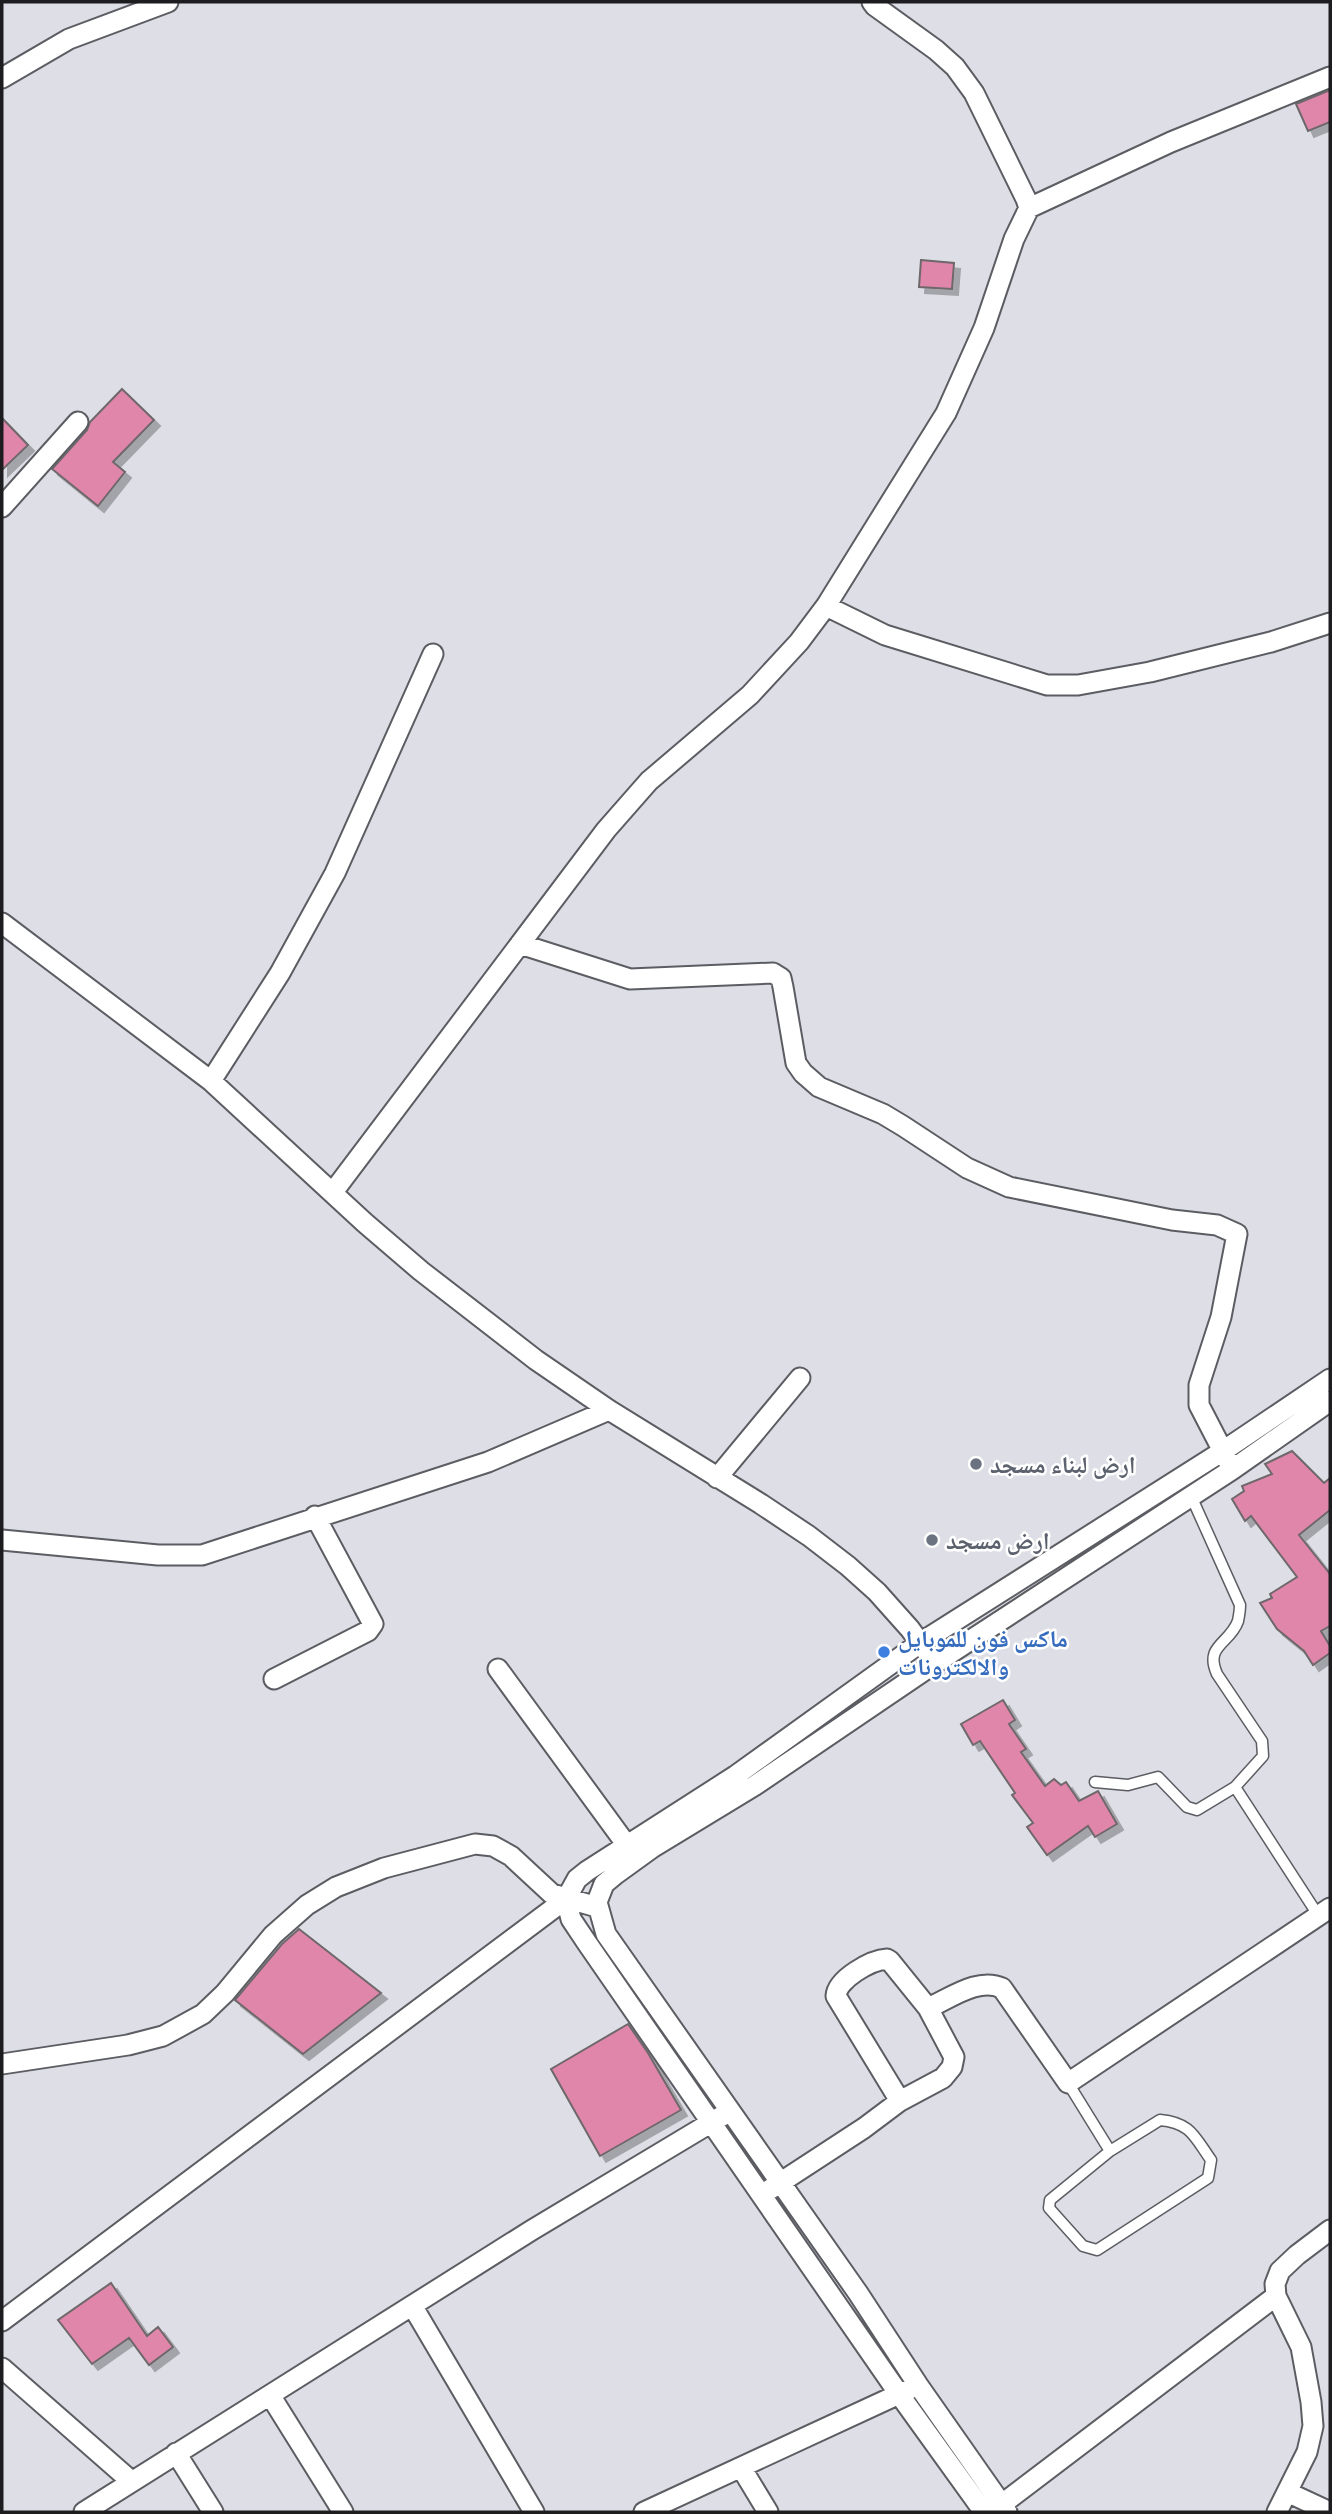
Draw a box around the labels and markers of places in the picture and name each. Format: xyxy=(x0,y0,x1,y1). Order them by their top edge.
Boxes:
place label: ارض لبناء مسجد xyxy=(990,1448,1136,1481)
marker: ارض لبناء مسجد xyxy=(968,1456,984,1472)
place label: ارض مسجد xyxy=(946,1524,1050,1557)
marker: ارض مسجد xyxy=(924,1532,940,1548)
place label: ماكس فون للموبايل والالكترونات xyxy=(898,1622,1068,1683)
marker: ماكس فون للموبايل والالكترونات xyxy=(876,1644,892,1660)

